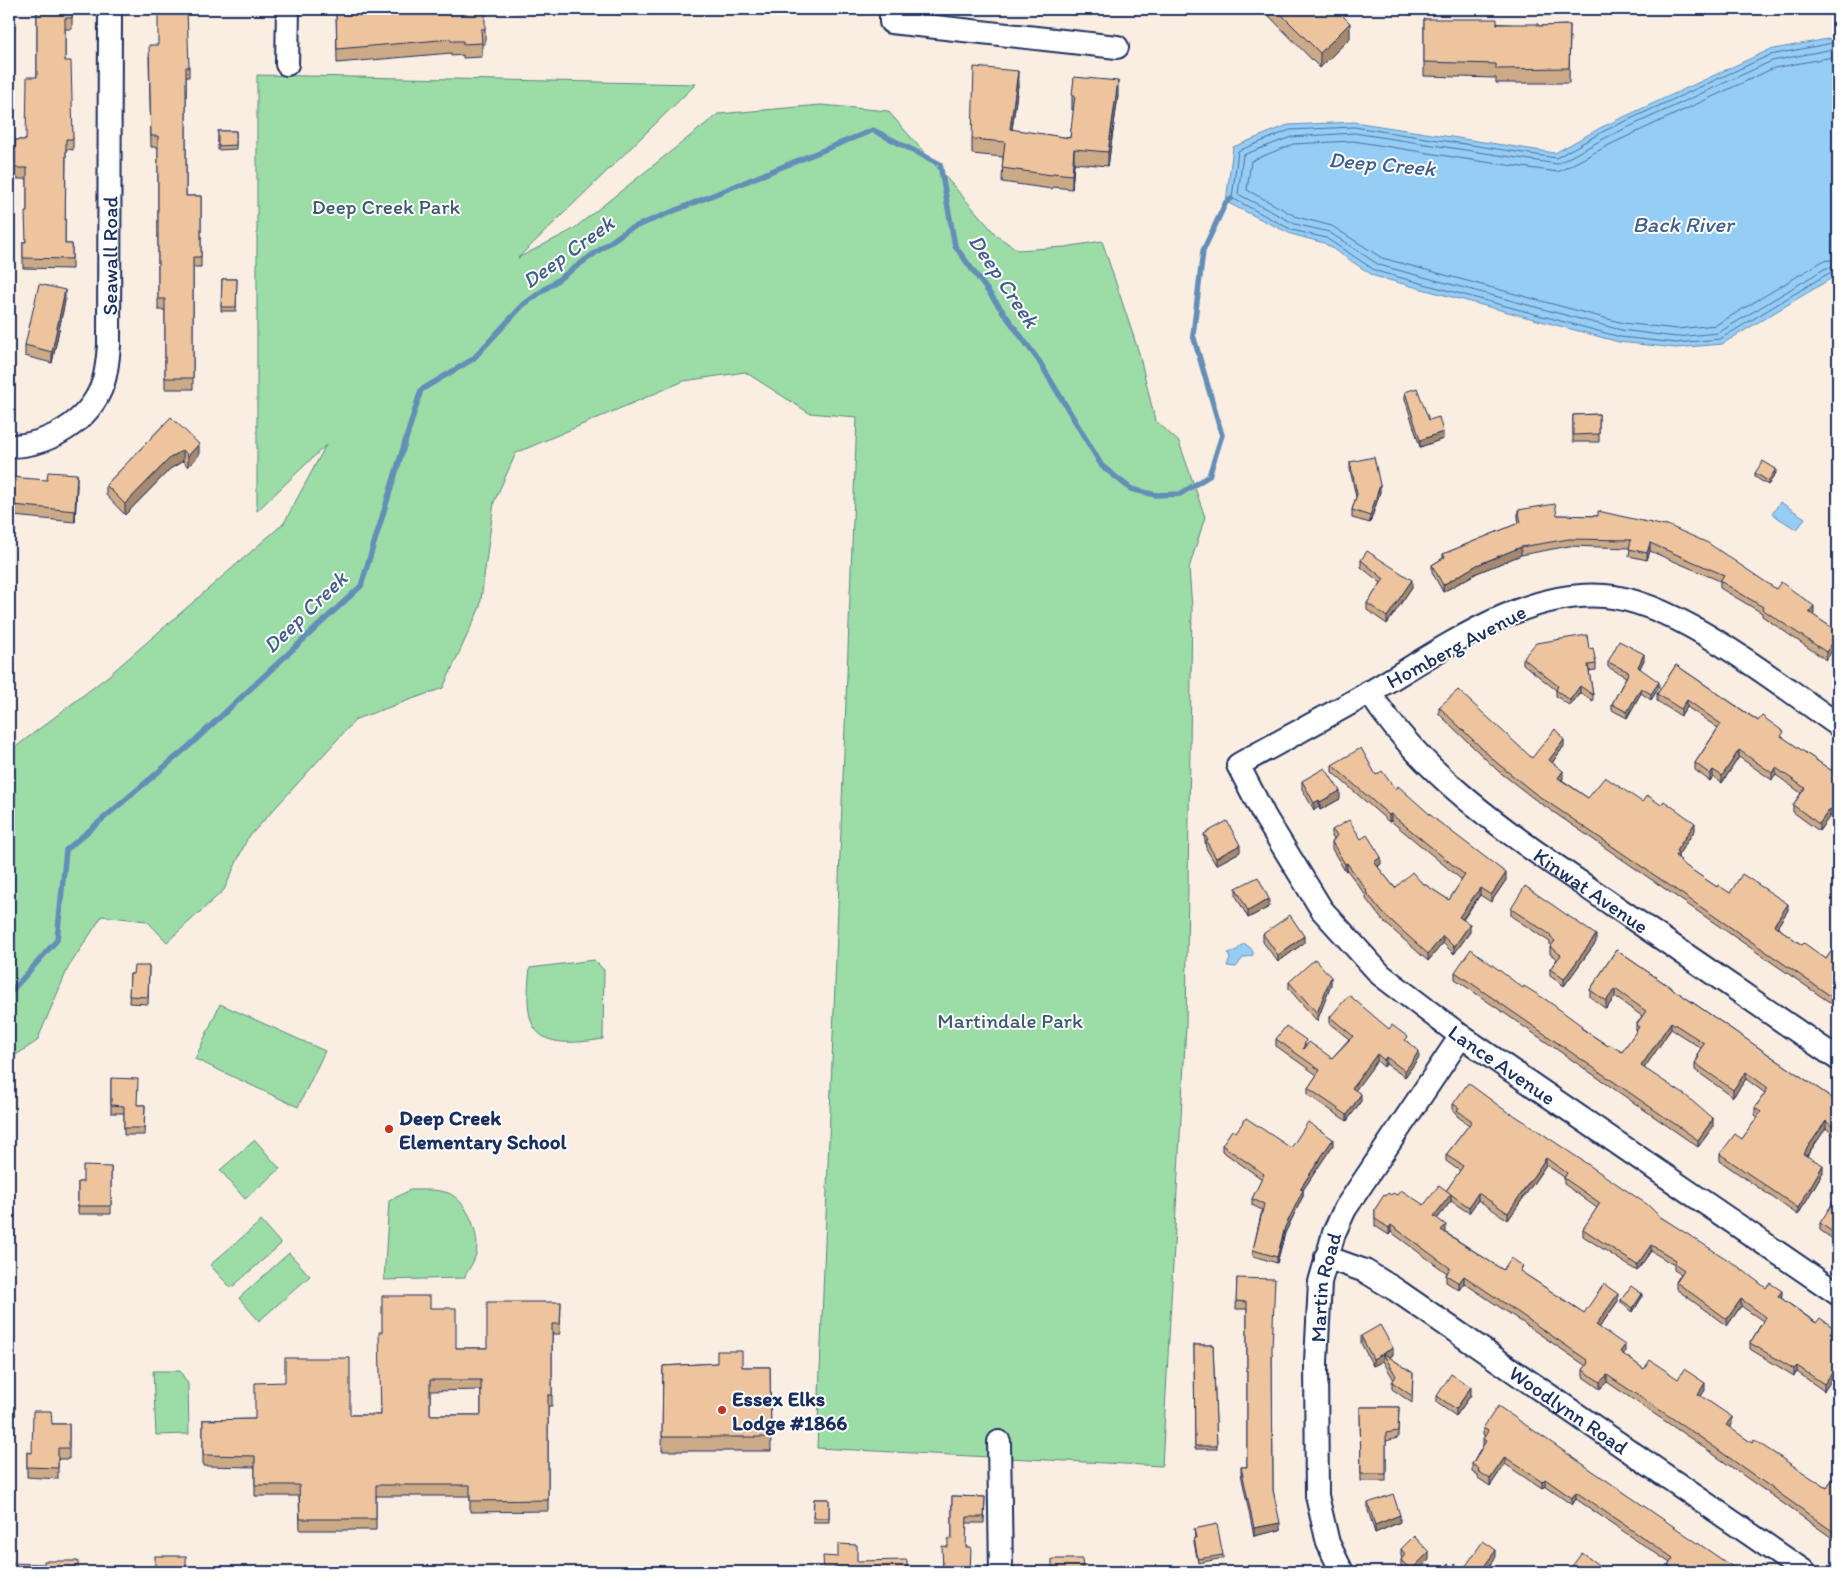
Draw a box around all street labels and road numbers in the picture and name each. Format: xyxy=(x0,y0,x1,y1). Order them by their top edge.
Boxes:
street label: Seawall Road xyxy=(97,196,122,315)
street label: Homberg Avenue xyxy=(1382,599,1530,693)
street label: Kinwat Avenue xyxy=(1529,842,1654,938)
street label: Lance Avenue xyxy=(1444,1019,1561,1110)
street label: Martin Road xyxy=(1305,1229,1346,1343)
street label: Woodlynn Road xyxy=(1505,1360,1634,1459)

